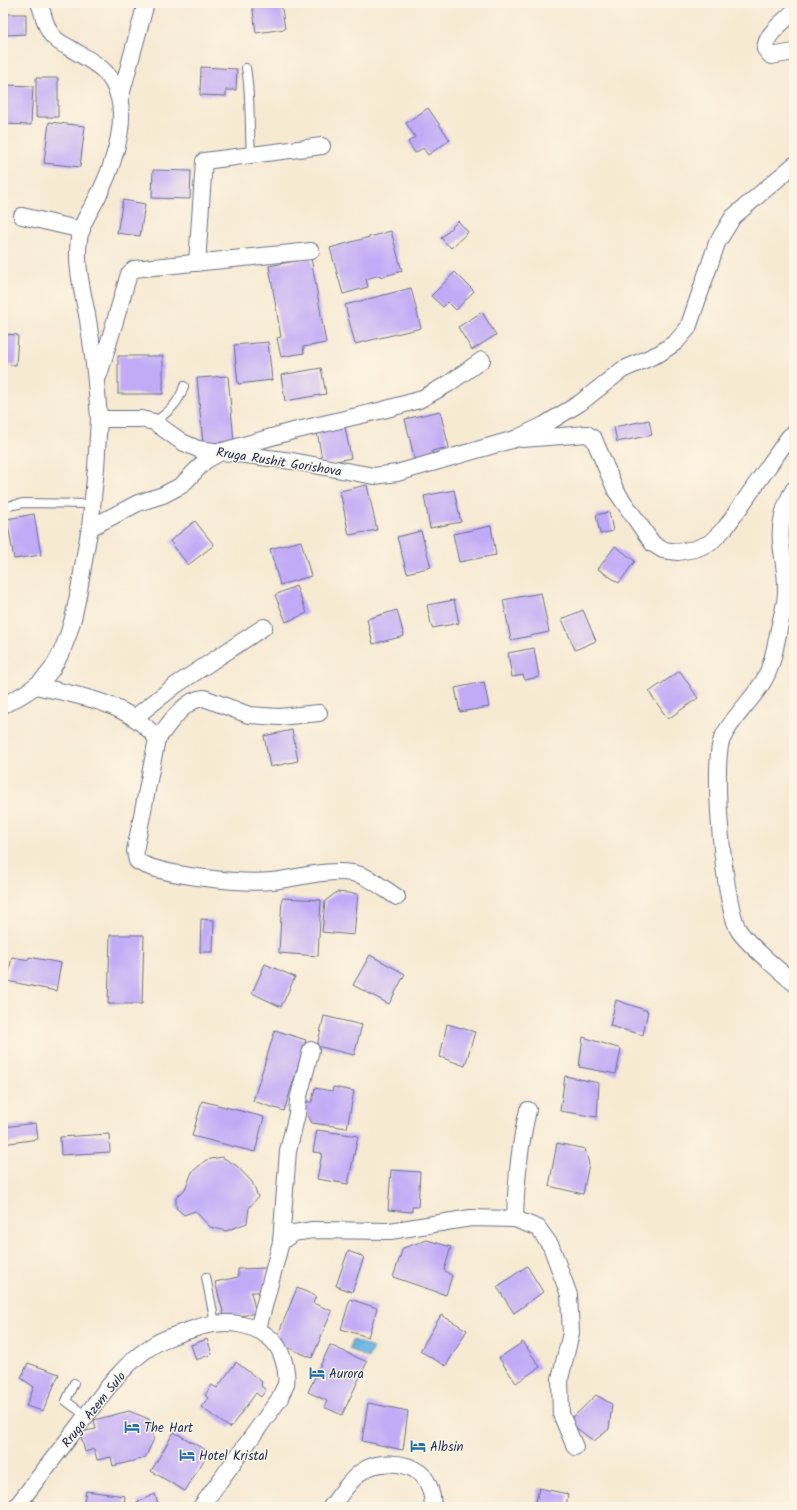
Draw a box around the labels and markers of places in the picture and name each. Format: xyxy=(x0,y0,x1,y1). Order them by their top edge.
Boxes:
hotel icon: Aurora xyxy=(308,1364,326,1382)
place label: Aurora xyxy=(329,1364,364,1385)
hotel icon: The Hart xyxy=(123,1418,141,1436)
place label: The Hart xyxy=(144,1418,194,1439)
hotel icon: Albsin xyxy=(409,1437,427,1455)
place label: Albsin xyxy=(430,1437,464,1458)
hotel icon: Hotel Kristal xyxy=(178,1446,196,1464)
place label: Hotel Kristal xyxy=(199,1446,268,1467)

